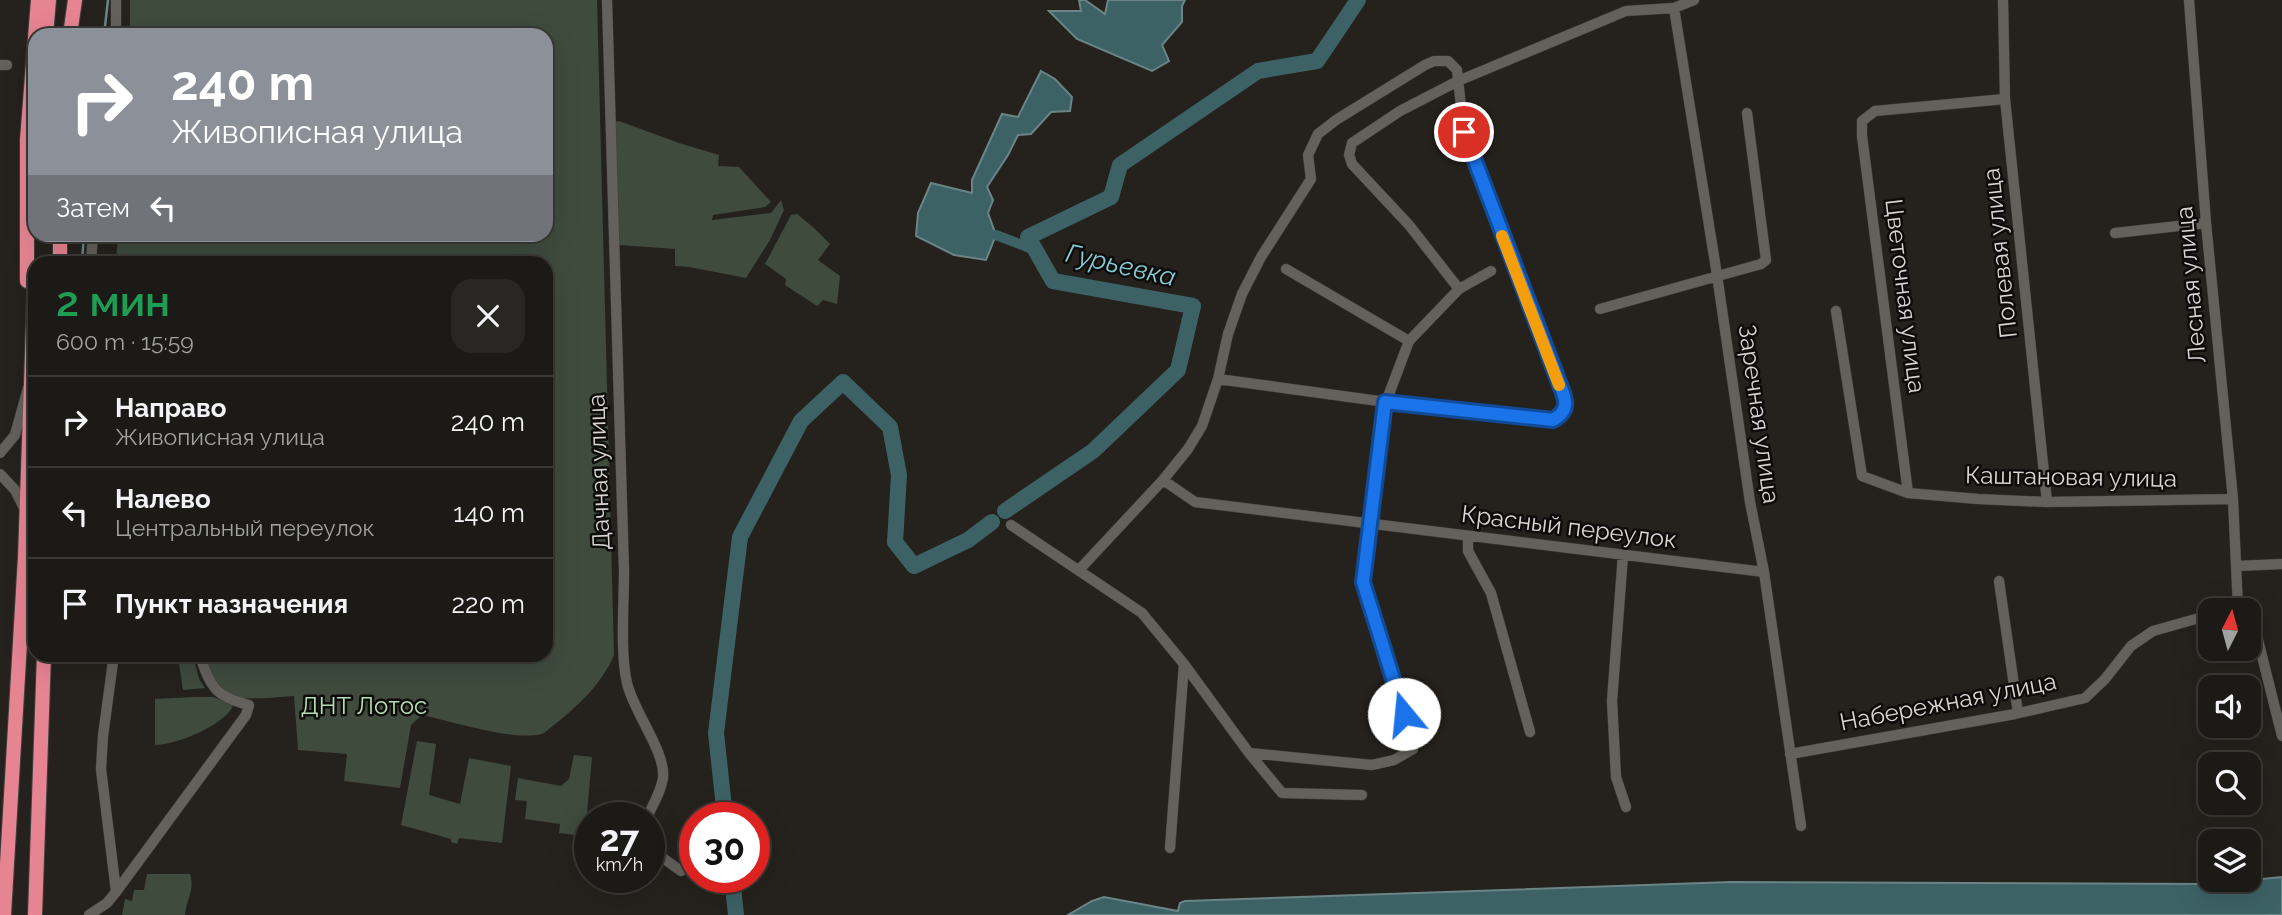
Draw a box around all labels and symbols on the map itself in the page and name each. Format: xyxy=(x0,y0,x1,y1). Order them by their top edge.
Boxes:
pin xyxy=(1434,102,1494,162)
street label: Полевая улица xyxy=(1976,167,2023,340)
street label: Цветочная улица xyxy=(1879,197,1932,395)
street label: Лесная улица xyxy=(2169,205,2212,365)
water label: Гурьевка xyxy=(1063,238,1179,292)
street label: Заречная улица xyxy=(1733,323,1786,505)
street label: Дачная улица xyxy=(581,393,616,551)
street label: Каштановая улица xyxy=(1965,460,2177,493)
street label: Красный переулок xyxy=(1460,499,1678,554)
north arrow xyxy=(2198,598,2261,662)
street label: Набережная улица xyxy=(1837,666,2059,737)
position arrow xyxy=(1367,677,1441,751)
park label: ДНТ Лотос xyxy=(301,691,427,720)
speed limit sign: 30 xyxy=(679,802,770,893)

